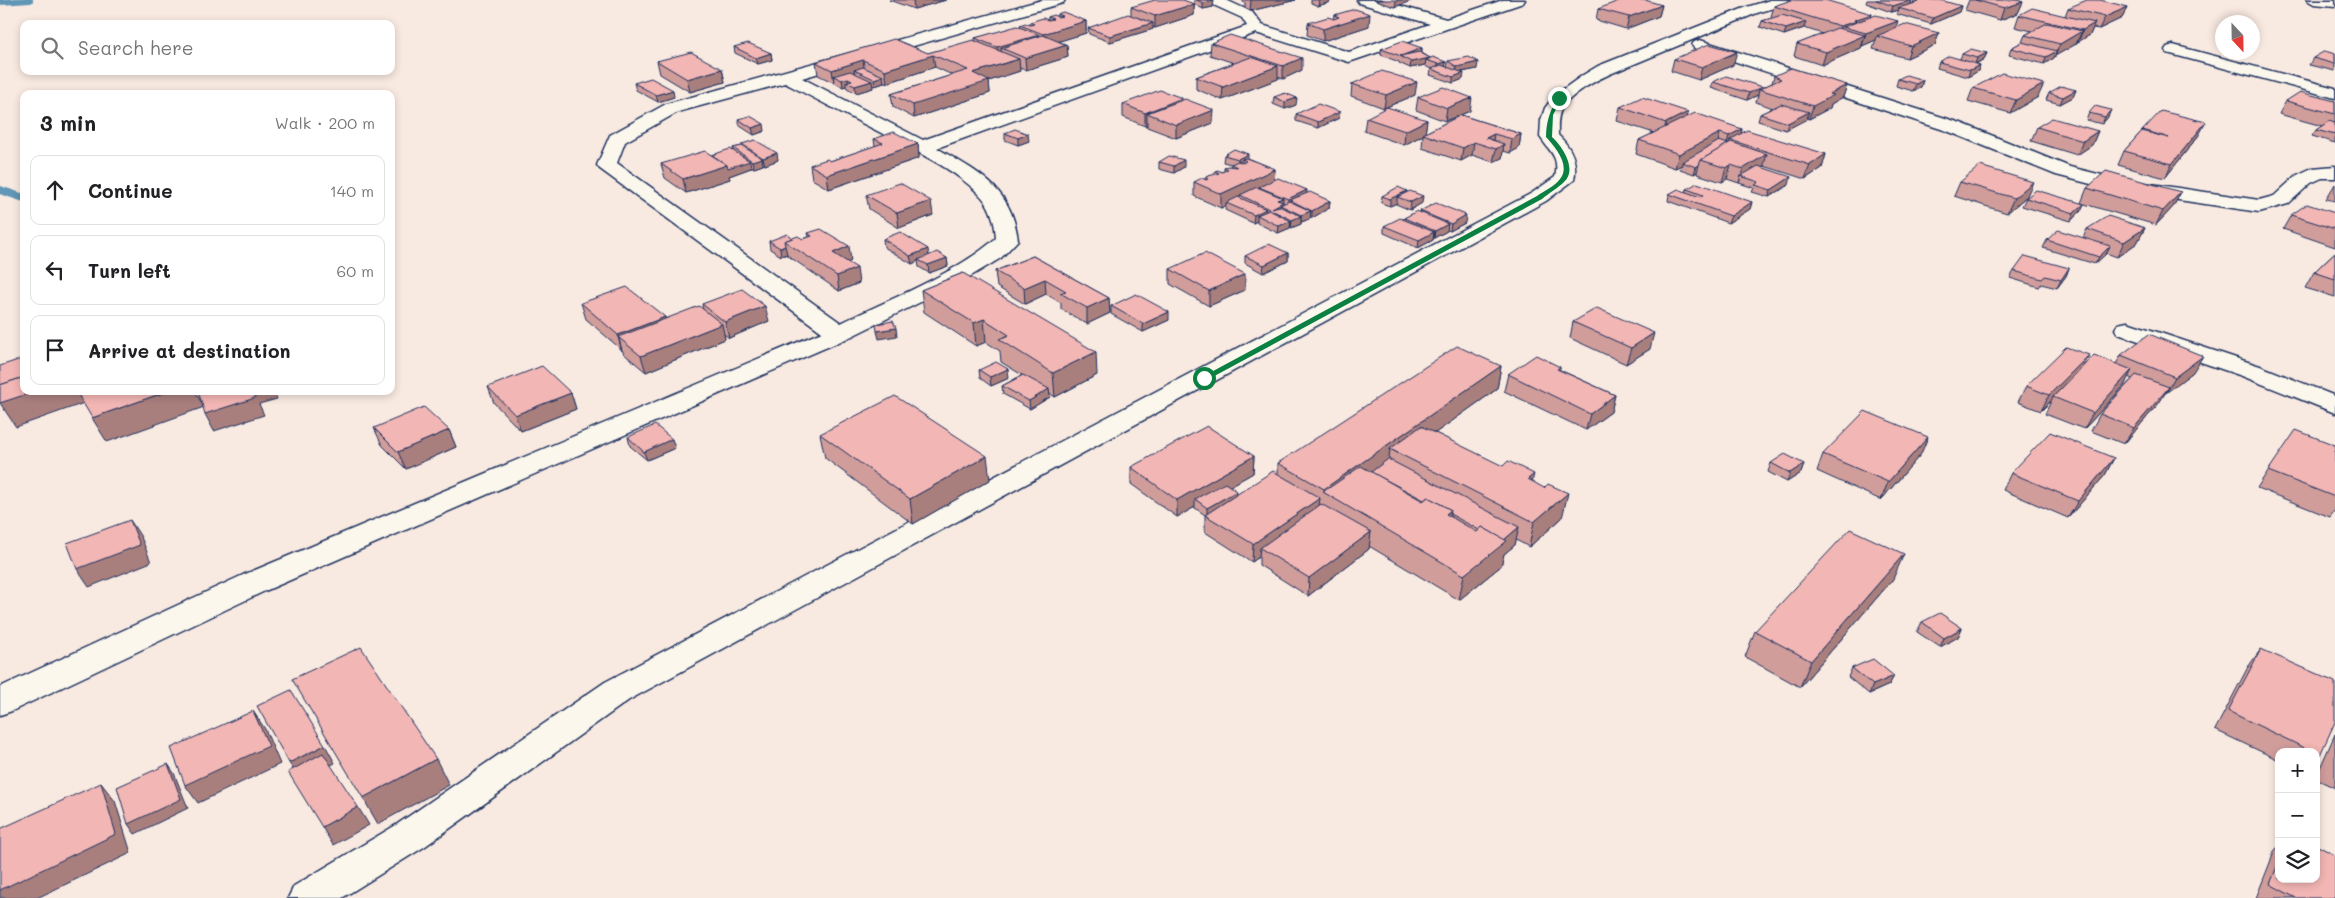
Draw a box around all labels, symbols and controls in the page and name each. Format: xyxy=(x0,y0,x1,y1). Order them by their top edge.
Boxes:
north arrow xyxy=(2215,15,2260,60)
search box xyxy=(20,20,395,75)
icon: search xyxy=(38,34,66,62)
text: Search here xyxy=(78,35,194,60)
route end xyxy=(1548,87,1571,110)
text: 3 min xyxy=(40,109,96,136)
text: Walk · 200 m xyxy=(275,112,375,133)
icon: ahead xyxy=(41,176,69,204)
text: Continue xyxy=(88,178,173,203)
text: 140 m xyxy=(330,180,374,201)
icon: left xyxy=(41,256,69,284)
text: Turn left xyxy=(88,258,171,283)
text: 60 m xyxy=(337,260,374,281)
icon: arrive xyxy=(41,336,69,364)
text: Arrive at destination xyxy=(88,338,291,363)
route start xyxy=(1193,367,1216,390)
map controls xyxy=(2275,748,2320,883)
button: + xyxy=(2275,748,2320,793)
button: − xyxy=(2275,793,2320,838)
button: layers xyxy=(2275,838,2320,883)

